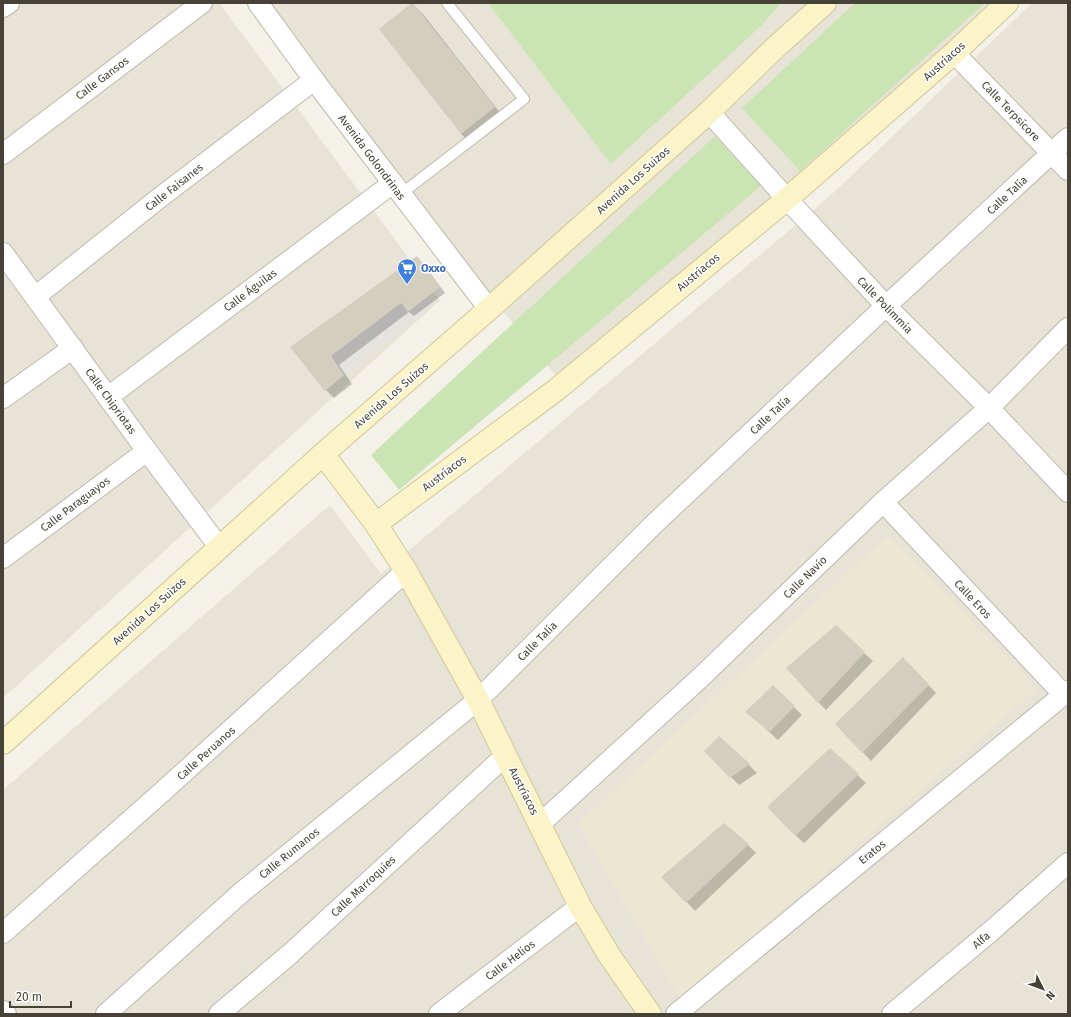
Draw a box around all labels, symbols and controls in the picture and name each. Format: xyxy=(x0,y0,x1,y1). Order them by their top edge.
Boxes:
street label: Austríacos xyxy=(921,39,968,84)
street label: Calle Gansos xyxy=(73,54,131,103)
street label: Calle Terpsícore xyxy=(979,79,1043,144)
street label: Avenida Golondrinas xyxy=(335,112,408,203)
street label: Avenida Los Suizos xyxy=(594,144,673,217)
street label: Calle Faisanes xyxy=(143,161,206,214)
street label: Calle Talía xyxy=(984,173,1030,217)
street label: Austríacos xyxy=(674,251,722,294)
supermarket icon: Oxxo xyxy=(396,257,418,285)
place label: Oxxo xyxy=(421,262,447,275)
street label: Calle Águilas xyxy=(221,266,279,314)
street label: Calle Polimmia xyxy=(854,274,915,336)
street label: Avenida Los Suizos xyxy=(352,360,431,431)
street label: Calle Chipriotas xyxy=(82,366,139,437)
street label: Calle Talía xyxy=(747,393,793,437)
street label: Austríacos xyxy=(420,453,469,494)
street label: Calle Paraguayos xyxy=(38,474,113,535)
street label: Calle Navío xyxy=(781,553,830,601)
street label: Avenida Los Suizos xyxy=(110,575,189,648)
street label: Calle Eros xyxy=(951,577,994,622)
street label: Calle Talía xyxy=(515,619,560,664)
street label: Calle Peruanos xyxy=(175,724,238,783)
street label: Austríacos xyxy=(506,765,541,817)
street label: Calle Rumanos xyxy=(257,825,322,882)
street label: Eratos xyxy=(856,838,888,867)
street label: Calle Marroquíes xyxy=(328,853,398,920)
street label: Alfa xyxy=(970,929,993,951)
street label: Calle Helios xyxy=(483,938,538,983)
north arrow xyxy=(1023,969,1063,1009)
scale bar xyxy=(10,983,71,1009)
text: N xyxy=(1043,988,1057,1002)
text: 20 m xyxy=(16,990,42,1004)

